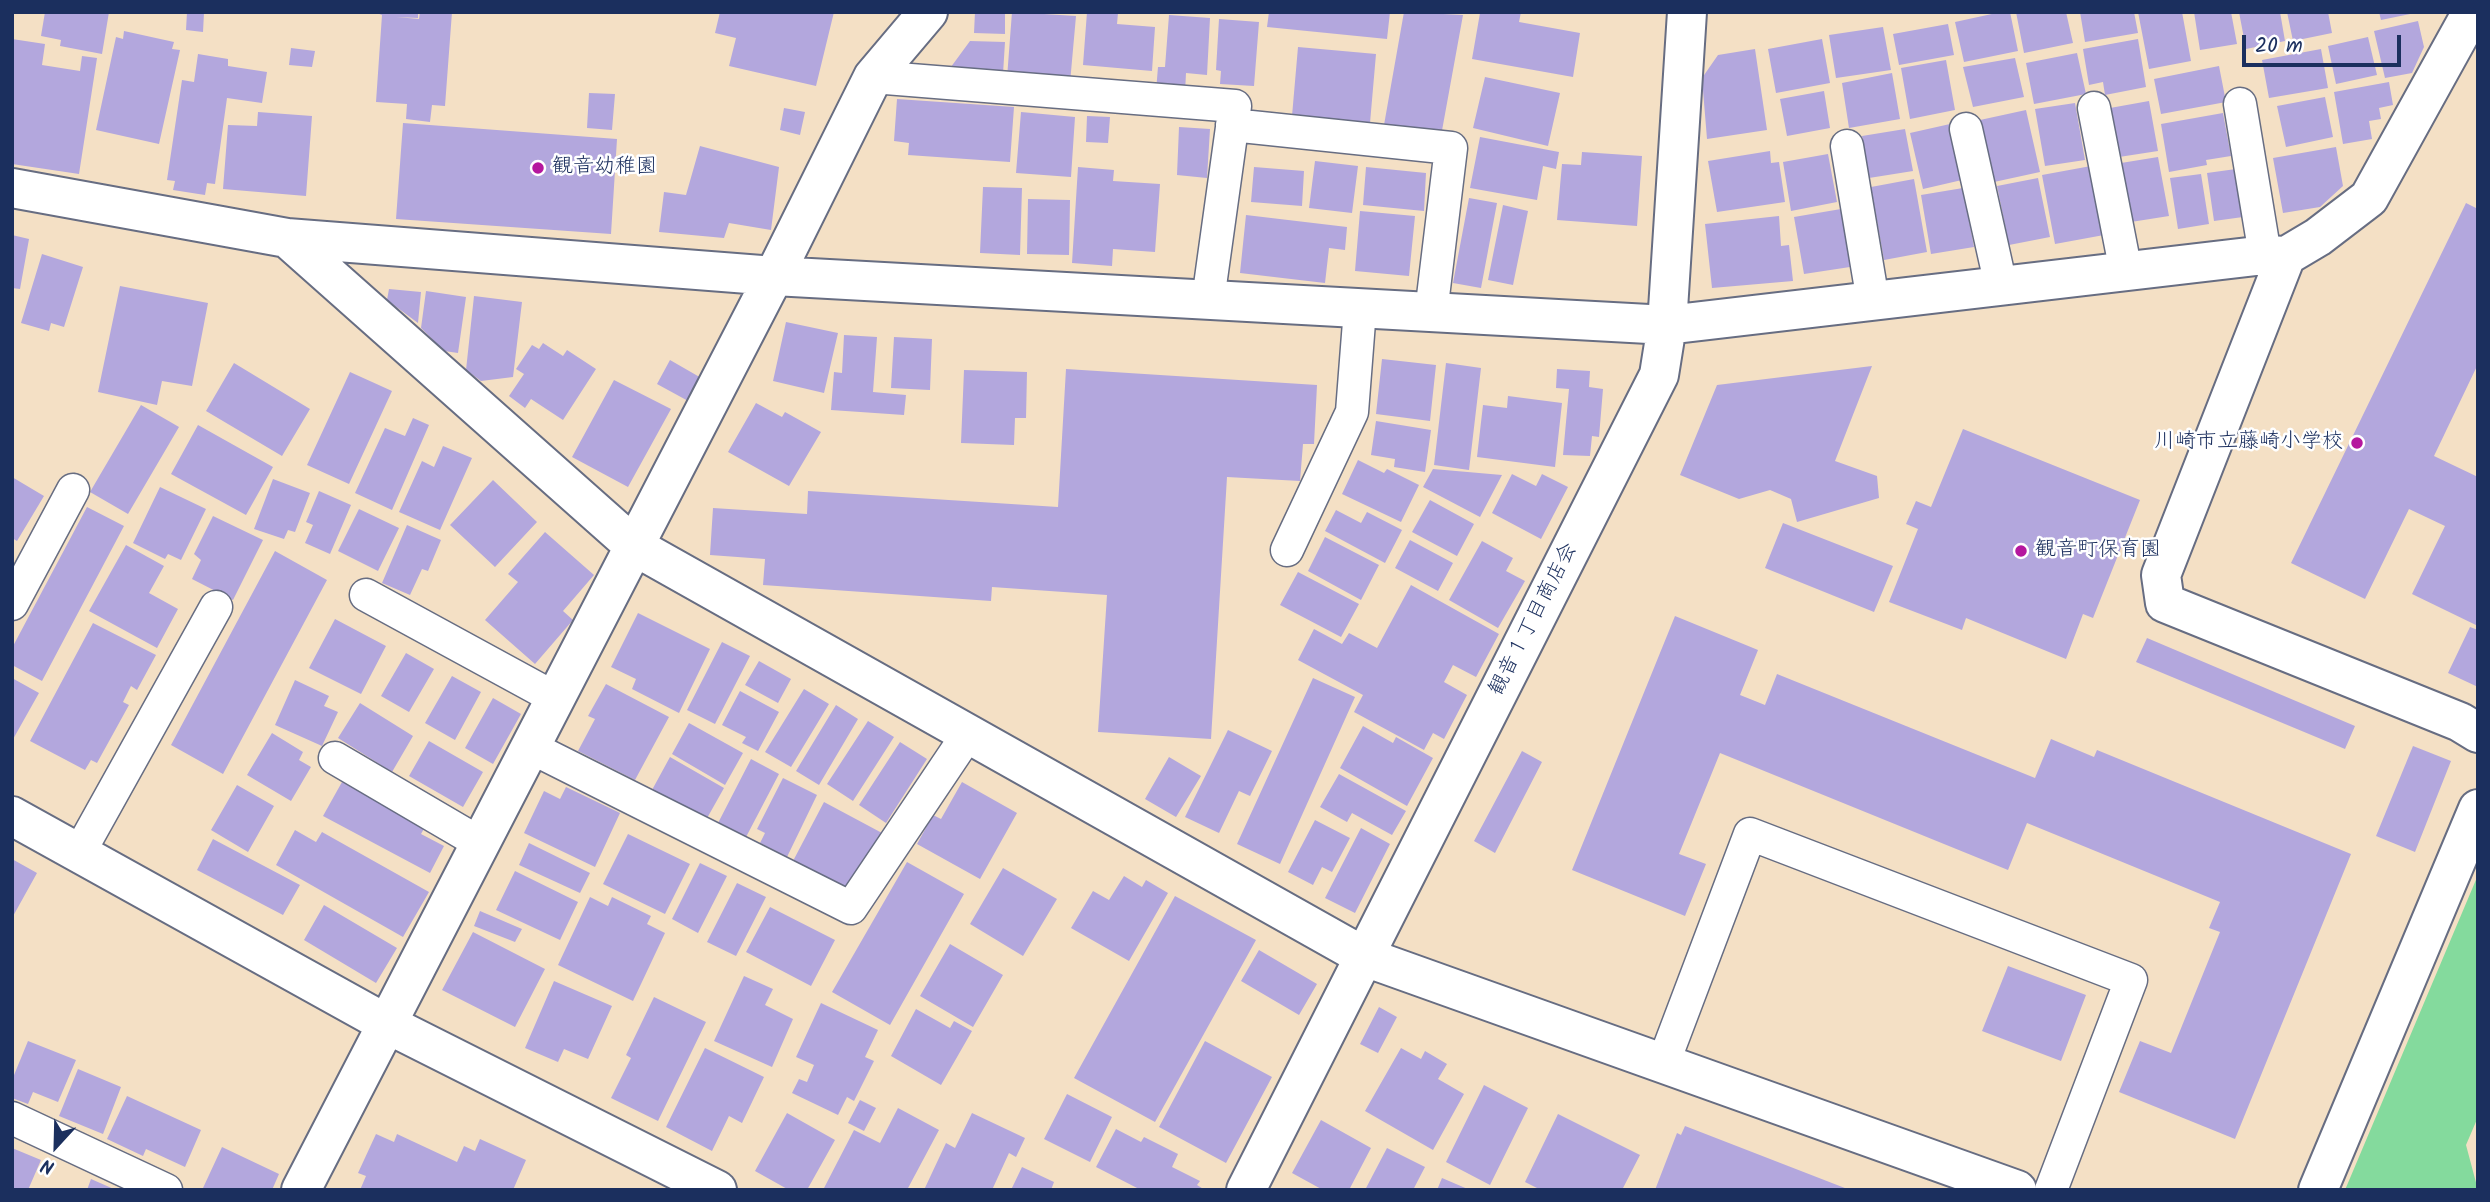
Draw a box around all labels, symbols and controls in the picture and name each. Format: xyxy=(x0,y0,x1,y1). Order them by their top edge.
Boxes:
scale bar xyxy=(2245,21,2404,65)
text: 20 m xyxy=(2255,30,2303,63)
place label: 観音幼稚園 xyxy=(552,155,657,181)
marker: 観音幼稚園 xyxy=(530,160,546,176)
place label: 川崎市立藤崎小学校 xyxy=(2154,430,2343,456)
marker: 川崎市立藤崎小学校 xyxy=(2349,435,2365,451)
place label: 観音町保育園 xyxy=(2035,538,2161,564)
street label: 観音１丁目商店会 xyxy=(1486,539,1584,701)
marker: 観音町保育園 xyxy=(2013,543,2029,559)
north arrow xyxy=(21,1111,91,1181)
text: N xyxy=(37,1149,59,1182)

